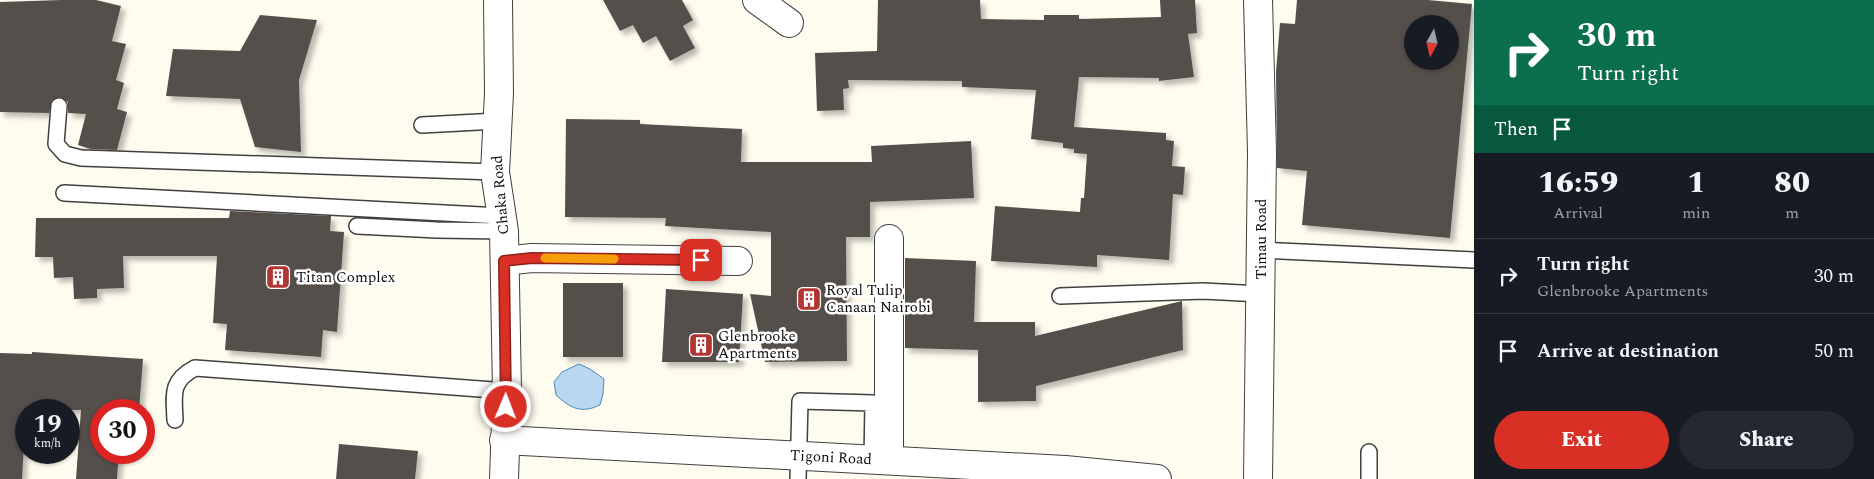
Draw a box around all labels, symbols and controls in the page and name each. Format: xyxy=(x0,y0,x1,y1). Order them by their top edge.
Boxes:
text: 30 m xyxy=(1577,9,1657,62)
north arrow xyxy=(1404,15,1459,70)
map controls xyxy=(1404,15,1459,70)
icon: right xyxy=(1494,20,1559,85)
text: Turn right xyxy=(1577,57,1679,90)
text: Then xyxy=(1494,115,1538,144)
icon: arrive xyxy=(1548,115,1576,143)
street label: Chaka Road xyxy=(486,154,515,236)
text: 16:59 xyxy=(1538,160,1618,206)
text: 1 xyxy=(1687,160,1705,206)
text: 80 xyxy=(1774,160,1810,206)
street label: Timau Road xyxy=(1250,199,1273,279)
text: Arrival xyxy=(1553,201,1603,225)
text: min xyxy=(1682,201,1710,225)
text: m xyxy=(1785,201,1799,225)
pin xyxy=(680,239,722,281)
icon: arrive xyxy=(687,246,715,274)
text: Turn right xyxy=(1537,250,1630,279)
icon: right xyxy=(1494,262,1522,290)
text: 30 m xyxy=(1814,262,1854,291)
building icon: Titan Complex xyxy=(265,264,291,290)
place label: Titan Complex xyxy=(296,266,396,289)
place label: Royal Tulip Canaan Nairobi xyxy=(826,279,931,319)
text: Glenbrooke Apartments xyxy=(1537,279,1708,303)
building icon: Royal Tulip Canaan Nairobi xyxy=(796,286,822,312)
place label: Glenbrooke Apartments xyxy=(718,325,797,365)
building icon: Glenbrooke Apartments xyxy=(688,332,714,358)
icon: arrive xyxy=(1494,337,1522,365)
text: Arrive at destination xyxy=(1537,337,1719,366)
text: 50 m xyxy=(1814,337,1854,366)
position arrow xyxy=(479,380,531,432)
speed limit sign: 30 xyxy=(90,399,155,464)
text: 19 xyxy=(33,406,62,444)
button: Exit xyxy=(1494,411,1669,469)
button: Share xyxy=(1679,411,1854,469)
text: km/h xyxy=(34,434,61,453)
street label: Tigoni Road xyxy=(789,444,872,471)

